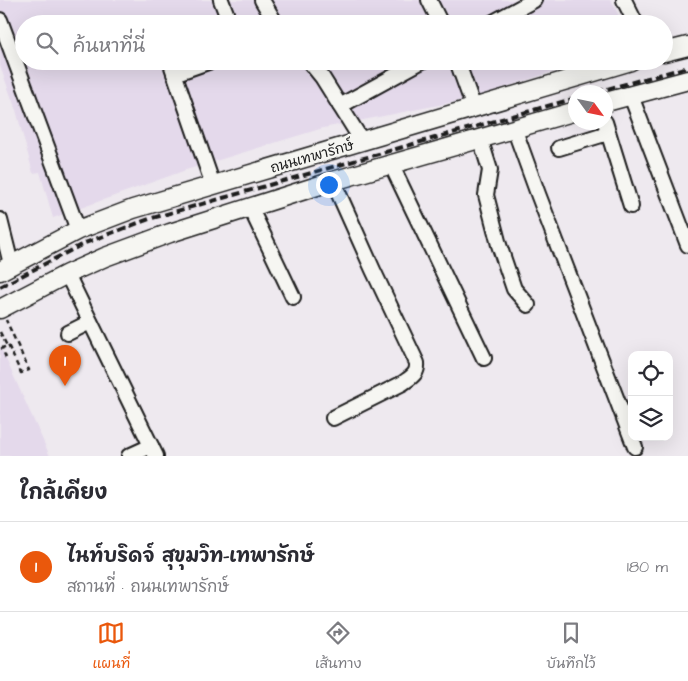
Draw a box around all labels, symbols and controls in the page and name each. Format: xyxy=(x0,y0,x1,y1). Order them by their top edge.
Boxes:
search box xyxy=(15,15,673,70)
icon: search xyxy=(33,29,61,57)
text: ค้นหาที่นี่ xyxy=(73,33,145,60)
north arrow xyxy=(568,85,613,130)
street label: ถนนเทพารักษ์ xyxy=(268,135,357,178)
your location xyxy=(316,172,342,198)
pin: 1 xyxy=(49,345,81,386)
map controls xyxy=(628,351,673,441)
button: locate xyxy=(628,351,673,396)
button: layers xyxy=(628,396,673,441)
text: ใกล้เคียง xyxy=(20,478,107,507)
text: ไนท์บริดจ์ สุขุมวิท-เทพารักษ์ xyxy=(67,543,315,570)
text: 1 xyxy=(35,556,37,578)
text: 180 m xyxy=(627,556,668,578)
text: สถานที่ · ถนนเทพารักษ์ xyxy=(67,576,229,598)
tab: แผนที่ xyxy=(92,619,130,674)
tab: เส้นทาง xyxy=(315,619,361,674)
tab: บันทึกไว้ xyxy=(546,619,596,674)

